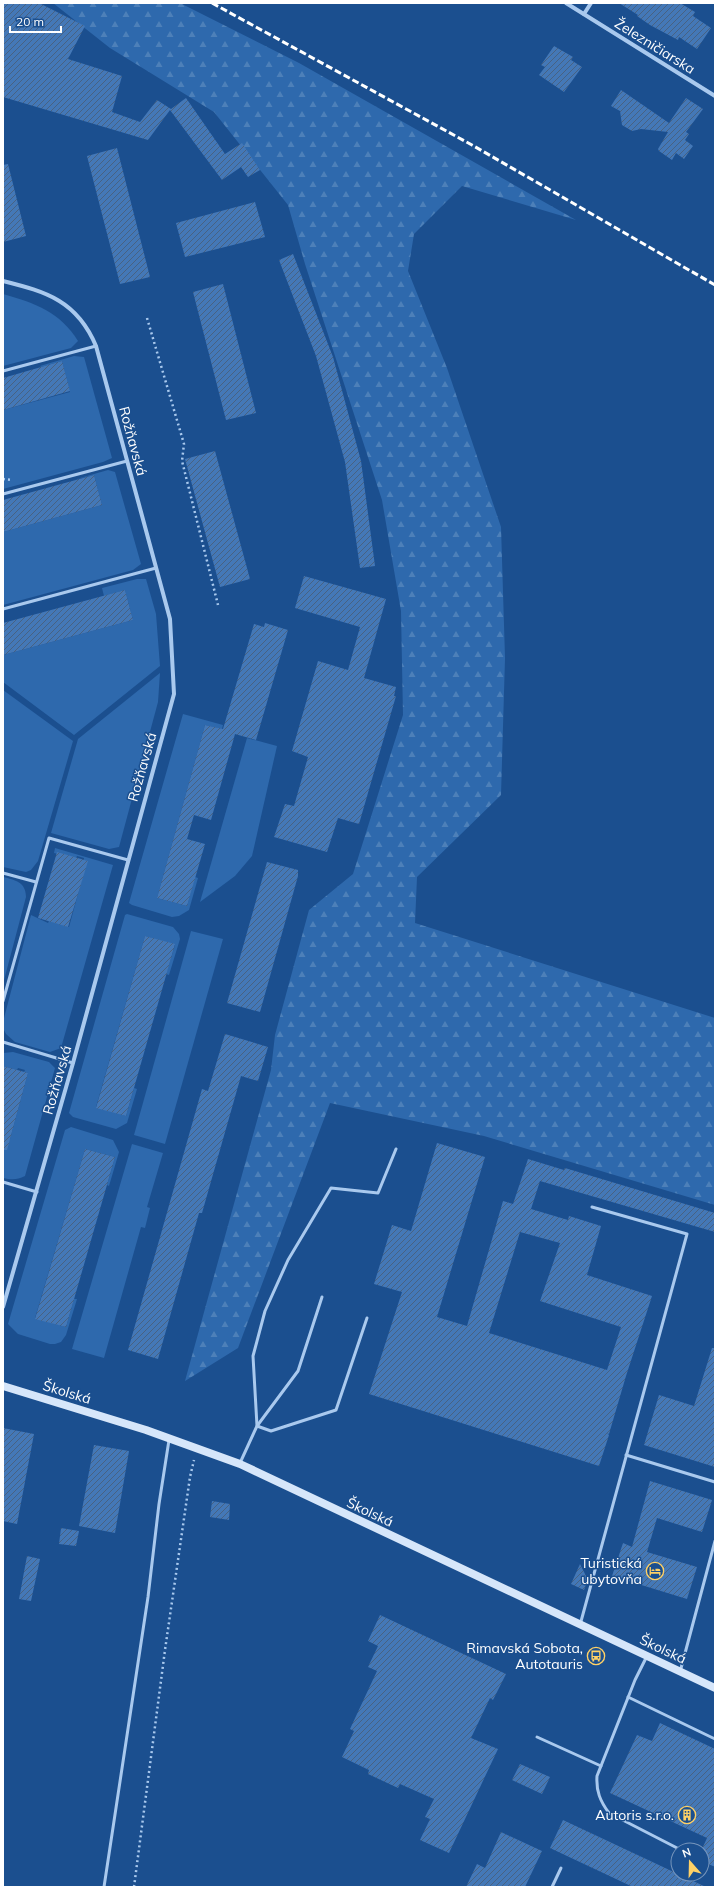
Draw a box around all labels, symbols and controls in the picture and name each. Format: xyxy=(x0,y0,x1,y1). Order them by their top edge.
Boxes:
scale bar xyxy=(10,8,61,34)
text: 20 m xyxy=(16,14,44,29)
street label: Železničiarska xyxy=(611,14,699,78)
street label: Rožňavská xyxy=(115,404,151,478)
street label: Rožňavská xyxy=(124,730,160,804)
street label: Rožňavská xyxy=(39,1043,75,1117)
street label: Školská xyxy=(41,1376,93,1408)
street label: Školská xyxy=(344,1493,396,1531)
place label: Turistická ubytovňa xyxy=(580,1554,642,1588)
hotel icon: Turistická ubytovňa xyxy=(645,1561,665,1581)
street label: Školská xyxy=(637,1630,689,1668)
place label: Rimavská Sobota, Autotauris xyxy=(466,1639,583,1673)
bus stop icon: Rimavská Sobota, Autotauris xyxy=(586,1646,606,1666)
building icon: Autoris s.r.o. xyxy=(677,1805,697,1825)
place label: Autoris s.r.o. xyxy=(595,1806,674,1824)
north arrow xyxy=(670,1842,710,1882)
text: N xyxy=(680,1845,693,1861)

